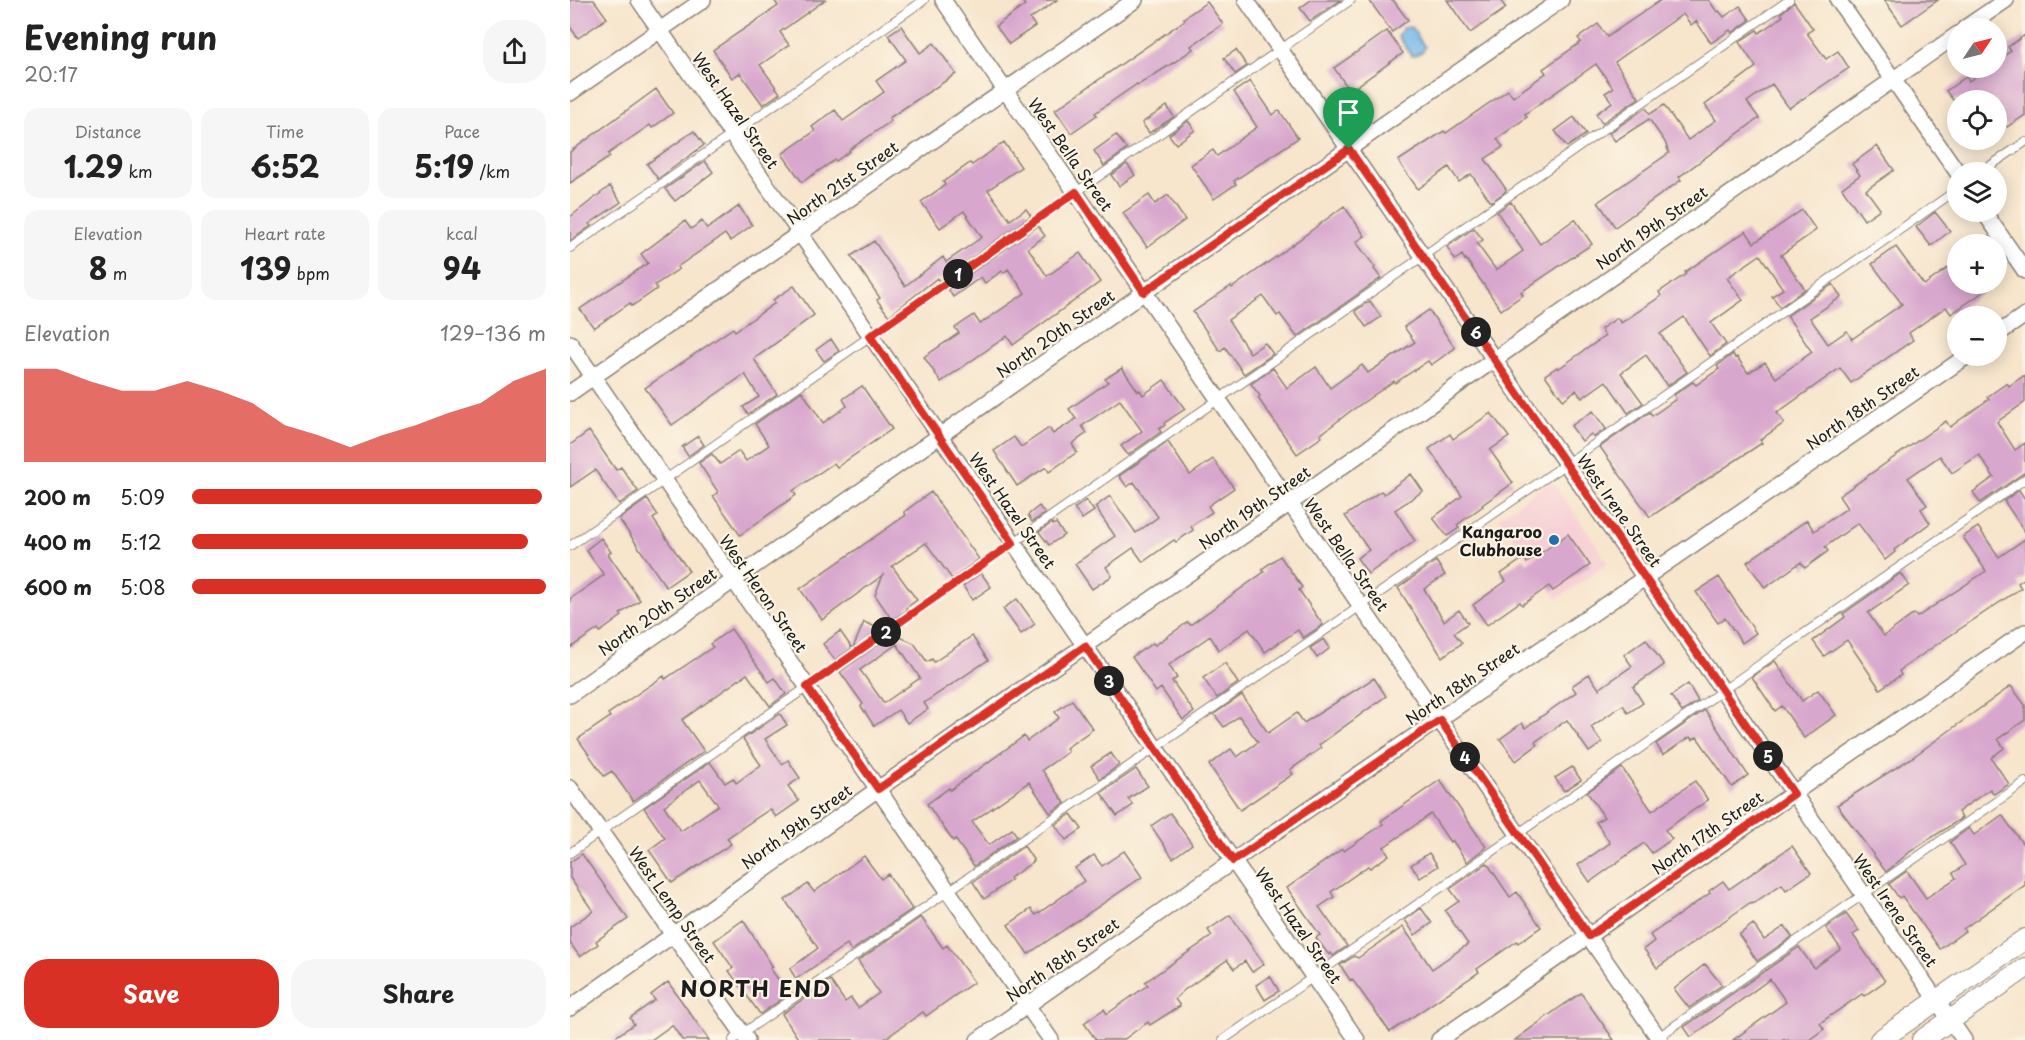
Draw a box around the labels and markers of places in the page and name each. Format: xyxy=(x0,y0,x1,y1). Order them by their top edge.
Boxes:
pin xyxy=(1323,87,1374,149)
pin: 1 xyxy=(943,259,973,289)
pin: 6 xyxy=(1461,317,1491,347)
place label: Kangaroo Clubhouse xyxy=(1459,519,1542,561)
marker: Kangaroo Clubhouse xyxy=(1547,533,1561,547)
pin: 2 xyxy=(871,617,901,647)
pin: 3 xyxy=(1094,666,1124,696)
pin: 5 xyxy=(1753,741,1783,771)
pin: 4 xyxy=(1450,742,1480,772)

